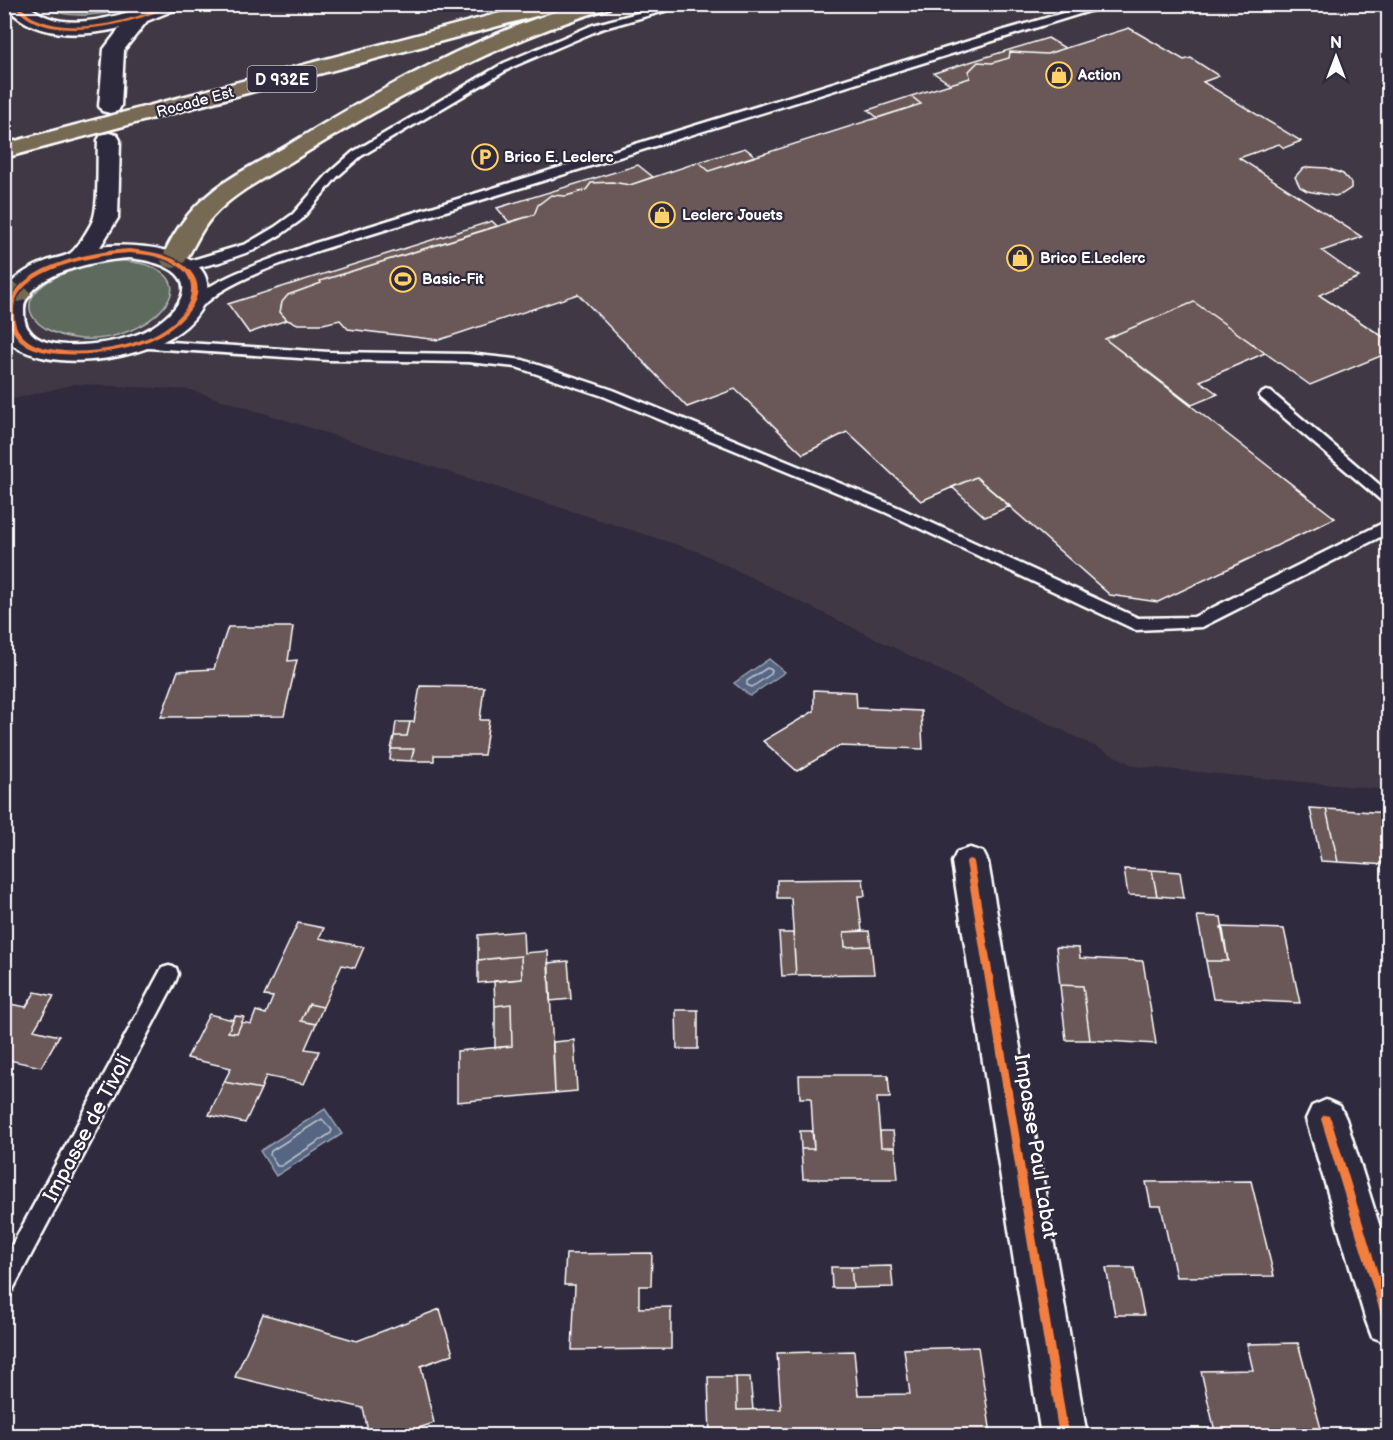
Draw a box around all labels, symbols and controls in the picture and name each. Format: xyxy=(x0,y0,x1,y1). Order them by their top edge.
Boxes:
north arrow xyxy=(1306,27,1366,87)
text: N xyxy=(1330,34,1342,53)
shop icon: Action xyxy=(1044,60,1074,90)
road number: D 932E xyxy=(248,66,316,92)
place label: Action xyxy=(1077,66,1121,85)
street label: Rocade Est xyxy=(154,83,236,122)
parking icon: Brico E. Leclerc xyxy=(470,142,500,172)
place label: Brico E. Leclerc xyxy=(504,148,614,167)
shop icon: Leclerc Jouets xyxy=(647,200,677,230)
place label: Leclerc Jouets xyxy=(682,206,783,225)
shop icon: Brico E.Leclerc xyxy=(1005,243,1035,273)
place label: Brico E.Leclerc xyxy=(1040,249,1146,268)
sports icon: Basic-Fit xyxy=(388,264,418,294)
place label: Basic-Fit xyxy=(422,270,484,289)
street label: Impasse de Tivoli xyxy=(38,1050,137,1206)
street label: Impasse Paul Labat xyxy=(1009,1052,1063,1241)

